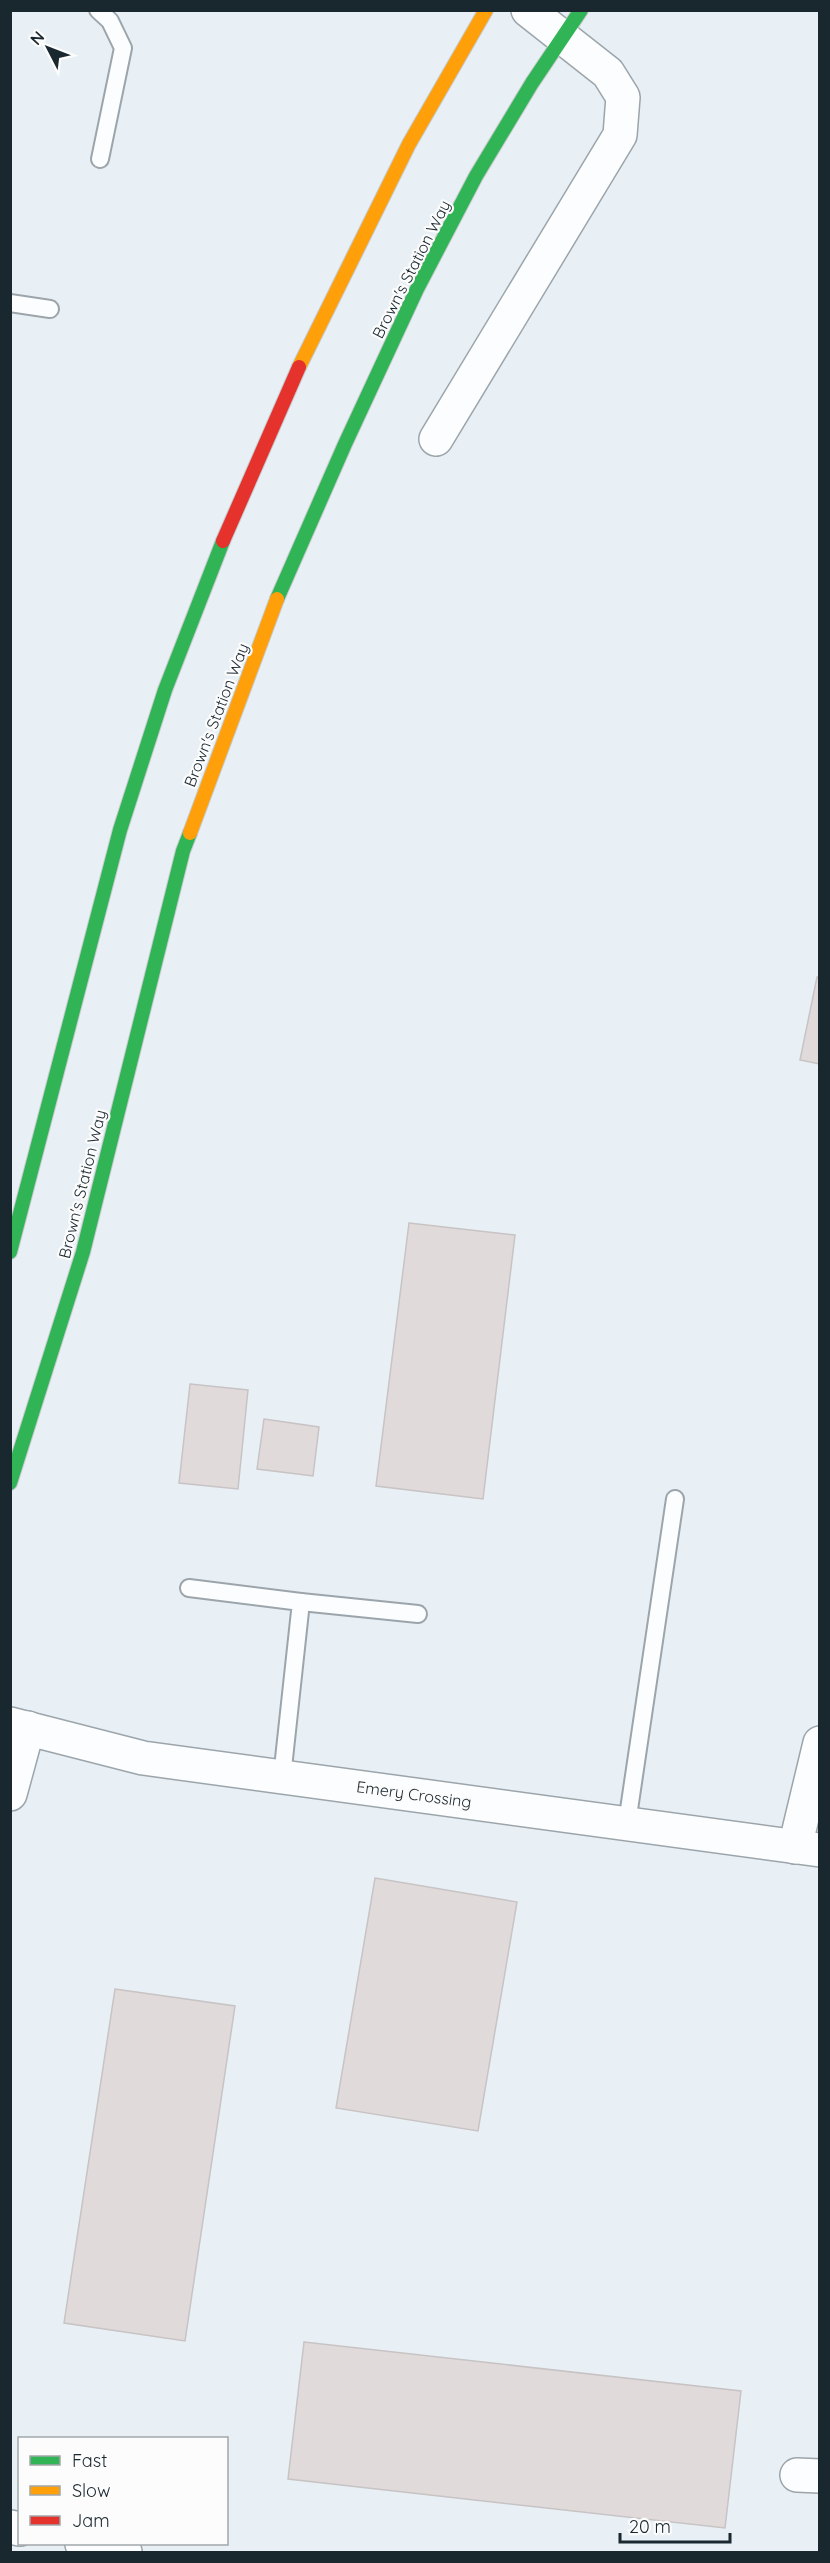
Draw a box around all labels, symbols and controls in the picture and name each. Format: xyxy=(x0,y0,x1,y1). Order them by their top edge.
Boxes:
north arrow xyxy=(18,18,78,78)
text: N xyxy=(25,27,48,49)
street label: Brown's Station Way xyxy=(367,197,455,341)
street label: Brown's Station Way xyxy=(179,640,253,790)
street label: Brown's Station Way xyxy=(54,1108,110,1260)
street label: Emery Crossing xyxy=(355,1776,473,1812)
legend xyxy=(18,2437,228,2545)
text: Fast xyxy=(72,2449,107,2472)
text: Slow xyxy=(72,2479,110,2502)
scale bar xyxy=(620,2506,730,2544)
text: Jam xyxy=(72,2509,110,2532)
text: 20 m xyxy=(629,2515,671,2538)

